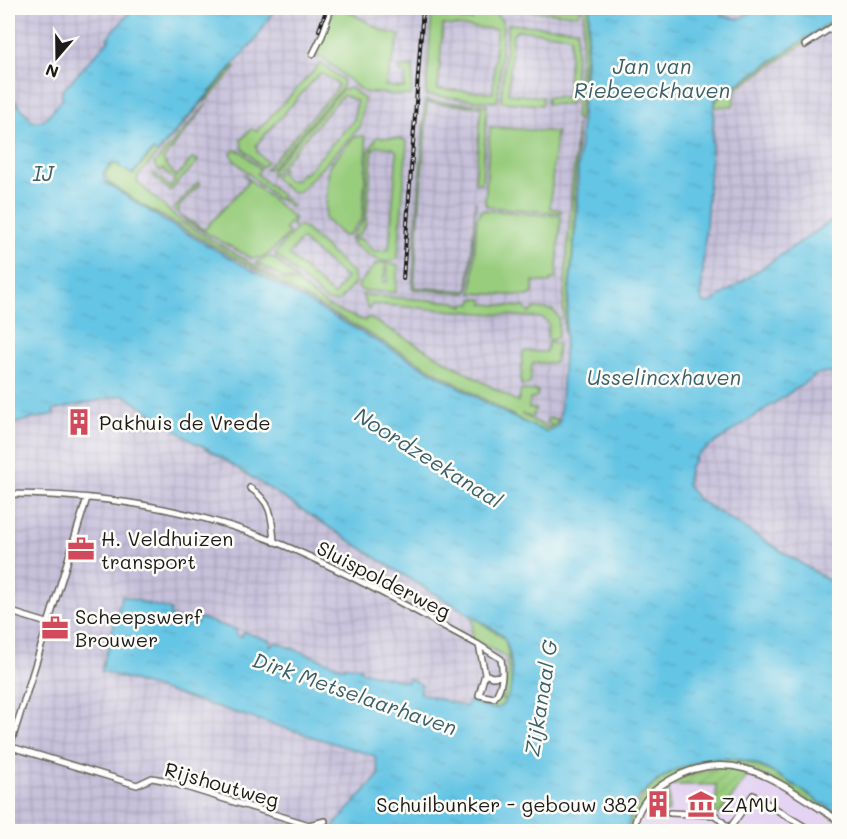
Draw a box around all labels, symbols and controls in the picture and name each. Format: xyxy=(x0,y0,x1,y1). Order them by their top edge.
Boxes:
north arrow xyxy=(27,27,87,87)
water label: Jan van Riebeeckhaven xyxy=(574,52,730,103)
text: N xyxy=(42,60,61,84)
water label: IJ xyxy=(33,159,55,186)
water label: Usselincxhaven xyxy=(587,363,741,390)
water label: Noordzeekanaal xyxy=(350,401,509,514)
building icon: Pakhuis de Vrede xyxy=(64,407,94,437)
place label: Pakhuis de Vrede xyxy=(99,409,271,435)
place label: H. Veldhuizen transport xyxy=(101,525,233,574)
office icon: H. Veldhuizen transport xyxy=(66,534,96,564)
street label: Sluispolderweg xyxy=(313,534,455,624)
place label: Scheepswerf Brouwer xyxy=(75,603,203,652)
office icon: Scheepswerf Brouwer xyxy=(40,613,70,643)
water label: Zijkanaal G xyxy=(517,638,563,758)
water label: Dirk Metselaarhaven xyxy=(249,645,461,741)
street label: Rijshoutweg xyxy=(162,755,282,813)
building icon: Schuilbunker - gebouw 382 xyxy=(643,789,673,819)
museum icon: ZAMU xyxy=(686,789,716,819)
place label: Schuilbunker - gebouw 382 xyxy=(376,791,638,817)
place label: ZAMU xyxy=(721,791,778,817)

